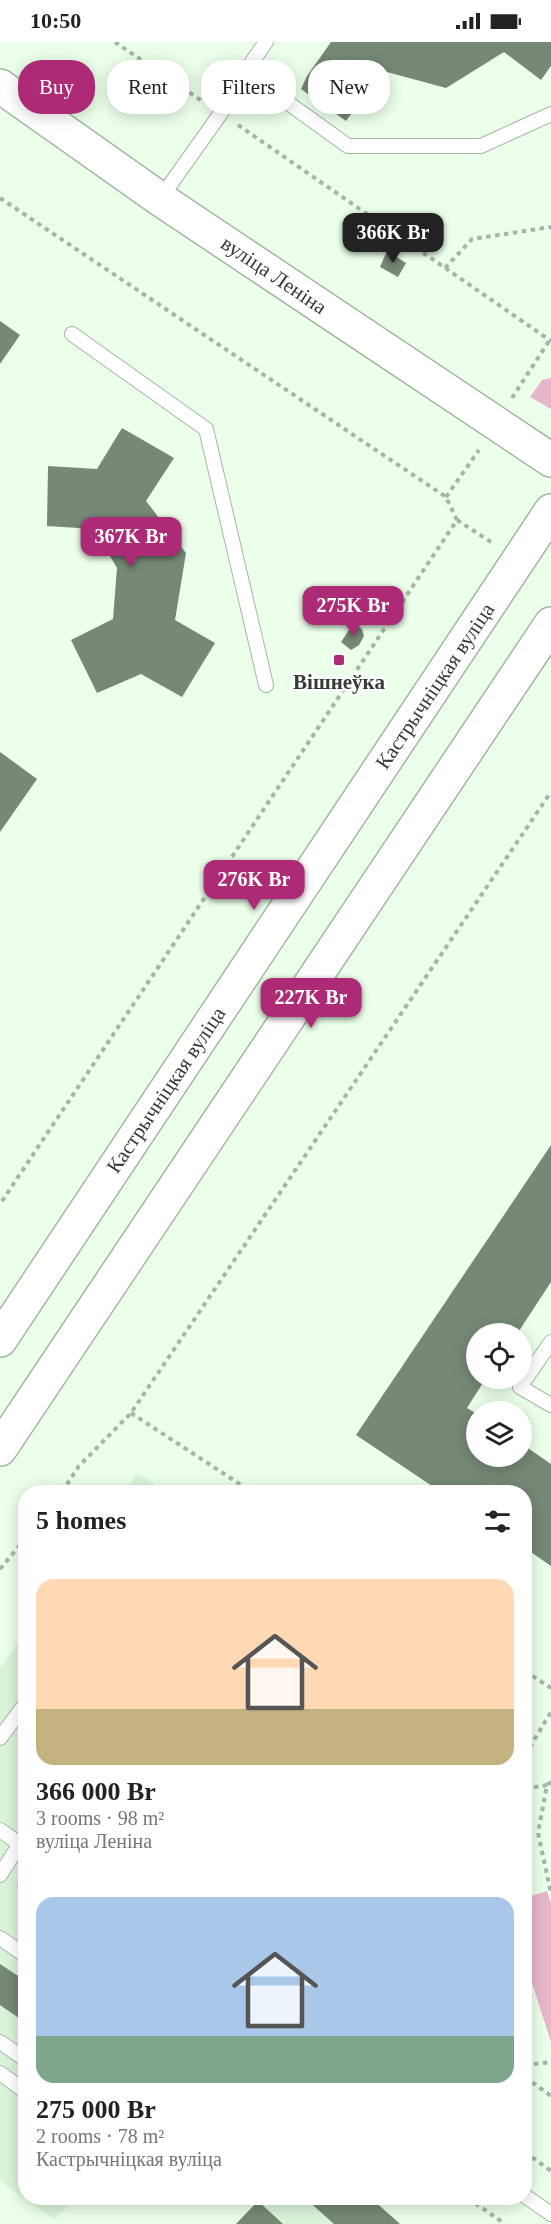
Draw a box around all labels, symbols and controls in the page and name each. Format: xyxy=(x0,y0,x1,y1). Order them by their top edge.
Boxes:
text: 10:50 xyxy=(30,8,81,33)
chip: Buy xyxy=(18,60,95,114)
chip: Rent xyxy=(107,60,189,114)
chip: Filters xyxy=(201,60,296,114)
chip: New xyxy=(308,60,390,114)
pin: 366K Br xyxy=(338,213,448,264)
text: 366K Br xyxy=(357,221,429,243)
street label: вуліца Леніна xyxy=(217,231,332,319)
pin: 367K Br xyxy=(76,517,186,568)
text: 367K Br xyxy=(95,525,167,547)
pin: 275K Br xyxy=(298,586,408,637)
text: 275K Br xyxy=(317,594,389,616)
street label: Кастрычніцкая вуліца xyxy=(371,598,500,774)
marker: Вішнеўка xyxy=(332,653,346,667)
place label: Вішнеўка xyxy=(293,670,385,694)
pin: 276K Br xyxy=(199,860,309,911)
text: 276K Br xyxy=(218,868,290,890)
pin: 227K Br xyxy=(256,978,366,1029)
text: 227K Br xyxy=(275,986,347,1008)
street label: Кастрычніцкая вуліца xyxy=(102,1002,231,1178)
map controls xyxy=(466,1323,532,1467)
button: locate xyxy=(466,1323,532,1389)
button: layers xyxy=(466,1401,532,1467)
icon: filters xyxy=(481,1505,514,1538)
text: 5 homes xyxy=(36,1506,126,1535)
icon: home xyxy=(221,1618,329,1726)
text: 366 000 Br xyxy=(36,1777,156,1806)
text: 3 rooms · 98 m² xyxy=(36,1807,164,1829)
text: вуліца Леніна xyxy=(36,1830,152,1852)
icon: home xyxy=(221,1936,329,2044)
text: 275 000 Br xyxy=(36,2095,156,2124)
text: 2 rooms · 78 m² xyxy=(36,2125,164,2147)
text: Кастрычніцкая вуліца xyxy=(36,2148,222,2170)

